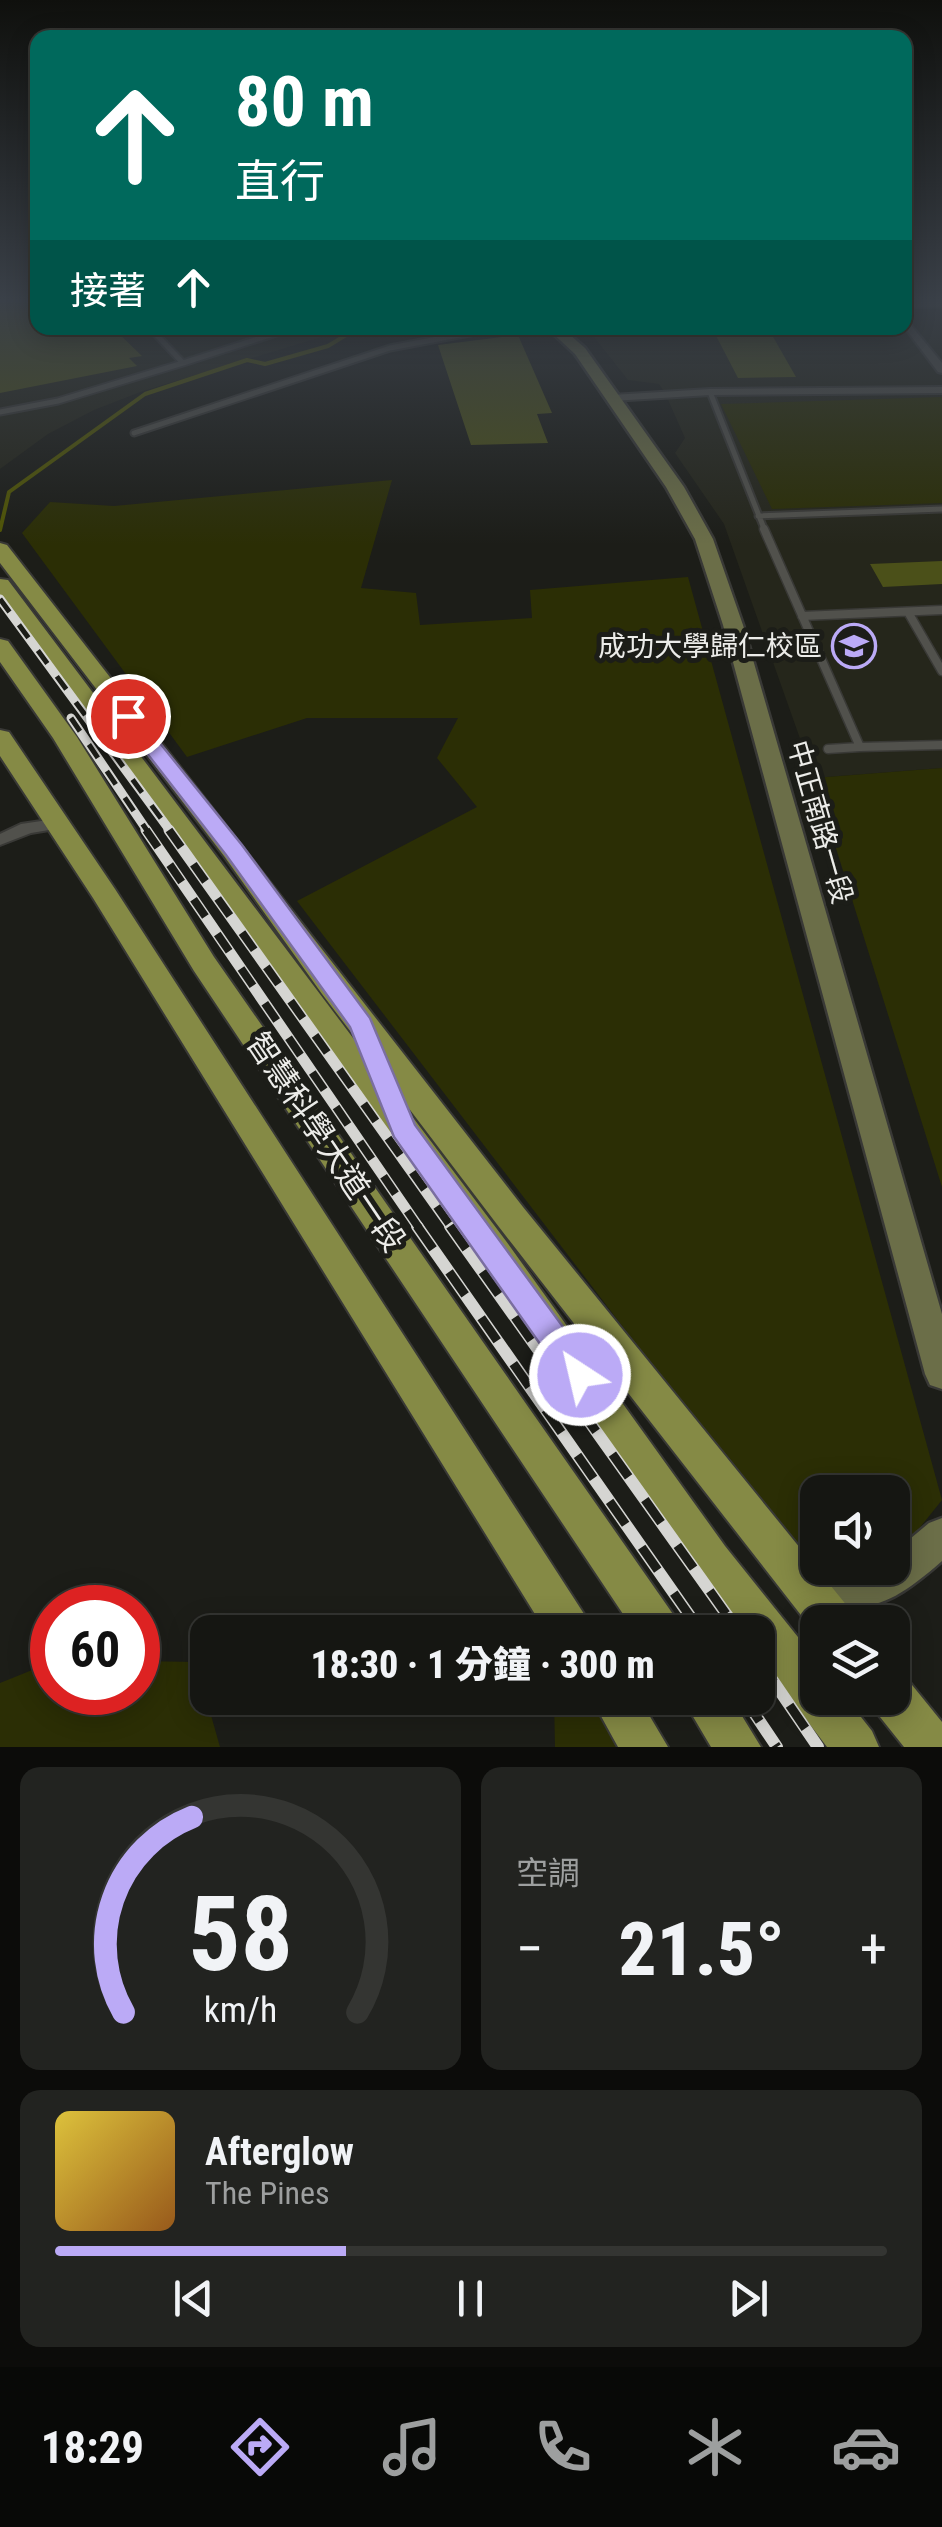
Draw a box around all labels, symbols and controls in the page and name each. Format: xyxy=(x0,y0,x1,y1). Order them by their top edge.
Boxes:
text: 80 m xyxy=(235,61,374,143)
icon: ahead xyxy=(70,70,200,200)
text: 直行 xyxy=(235,155,325,208)
icon: ahead xyxy=(166,260,221,315)
text: 接著 xyxy=(70,269,146,313)
school or university icon: 成功大學歸仁校區 xyxy=(831,623,877,669)
place label: 成功大學歸仁校區 xyxy=(598,630,822,663)
pin xyxy=(86,674,171,759)
icon: arrive xyxy=(101,689,156,744)
street label: 中正南路一段 xyxy=(781,737,859,907)
street label: 智慧科學大道一段 xyxy=(239,1025,413,1259)
position arrow xyxy=(528,1323,632,1427)
map controls xyxy=(800,1475,910,1715)
button: sound xyxy=(800,1475,910,1585)
speed limit sign: 60 xyxy=(30,1585,160,1715)
button: layers xyxy=(800,1605,910,1715)
text: 18:30 · 1 分鐘 · 300 m xyxy=(310,1643,655,1687)
text: 空調 xyxy=(516,1854,580,1892)
text: 58 xyxy=(188,1874,293,1995)
text: 21.5° xyxy=(619,1905,785,1993)
text: − xyxy=(516,1917,544,1981)
text: + xyxy=(860,1917,887,1981)
text: km/h xyxy=(204,1989,277,2031)
text: Afterglow xyxy=(205,2130,354,2174)
text: The Pines xyxy=(205,2174,330,2212)
icon: previous xyxy=(166,2271,221,2326)
icon: pause xyxy=(443,2271,498,2326)
icon: next xyxy=(721,2271,776,2326)
icon: directions xyxy=(225,2412,295,2482)
icon: music xyxy=(377,2412,447,2482)
icon: phone xyxy=(528,2412,598,2482)
icon: climate xyxy=(680,2412,750,2482)
icon: car xyxy=(831,2412,901,2482)
text: 18:29 xyxy=(41,2421,144,2474)

